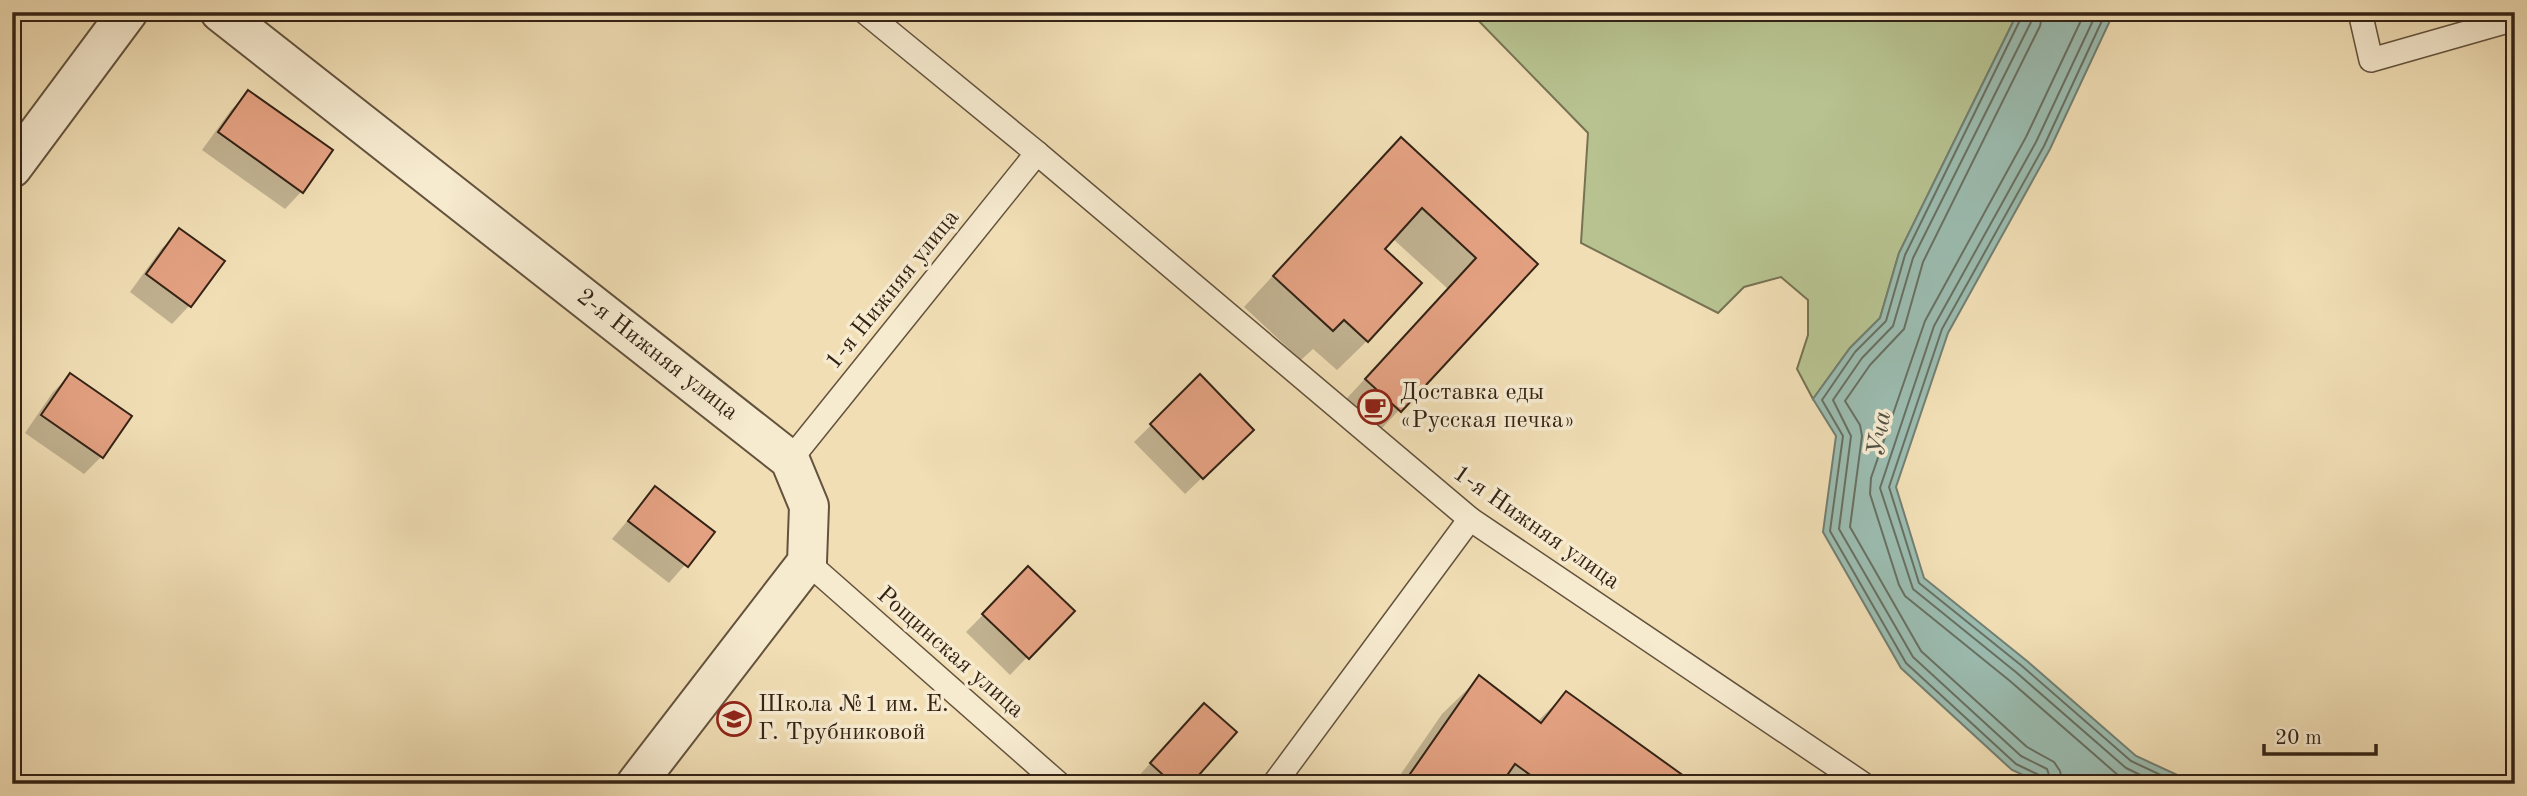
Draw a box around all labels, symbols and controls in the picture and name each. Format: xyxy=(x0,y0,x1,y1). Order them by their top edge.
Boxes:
street label: 1-я Нижняя улица xyxy=(822,206,964,374)
street label: 2-я Нижняя улица xyxy=(572,285,742,425)
place label: Доставка еды «Русская печка» xyxy=(1400,381,1575,433)
cafe icon: Доставка еды «Русская печка» xyxy=(1356,388,1394,426)
water label: Уча xyxy=(1864,409,1896,459)
street label: 1-я Нижняя улица xyxy=(1448,462,1624,594)
street label: Рощинская улица xyxy=(872,583,1028,723)
place label: Школа №1 им. Е. Г. Трубниковой xyxy=(758,693,949,745)
school or university icon: Школа №1 им. Е. Г. Трубниковой xyxy=(715,700,753,738)
scale bar xyxy=(2264,712,2376,756)
text: 20 m xyxy=(2275,728,2322,749)

